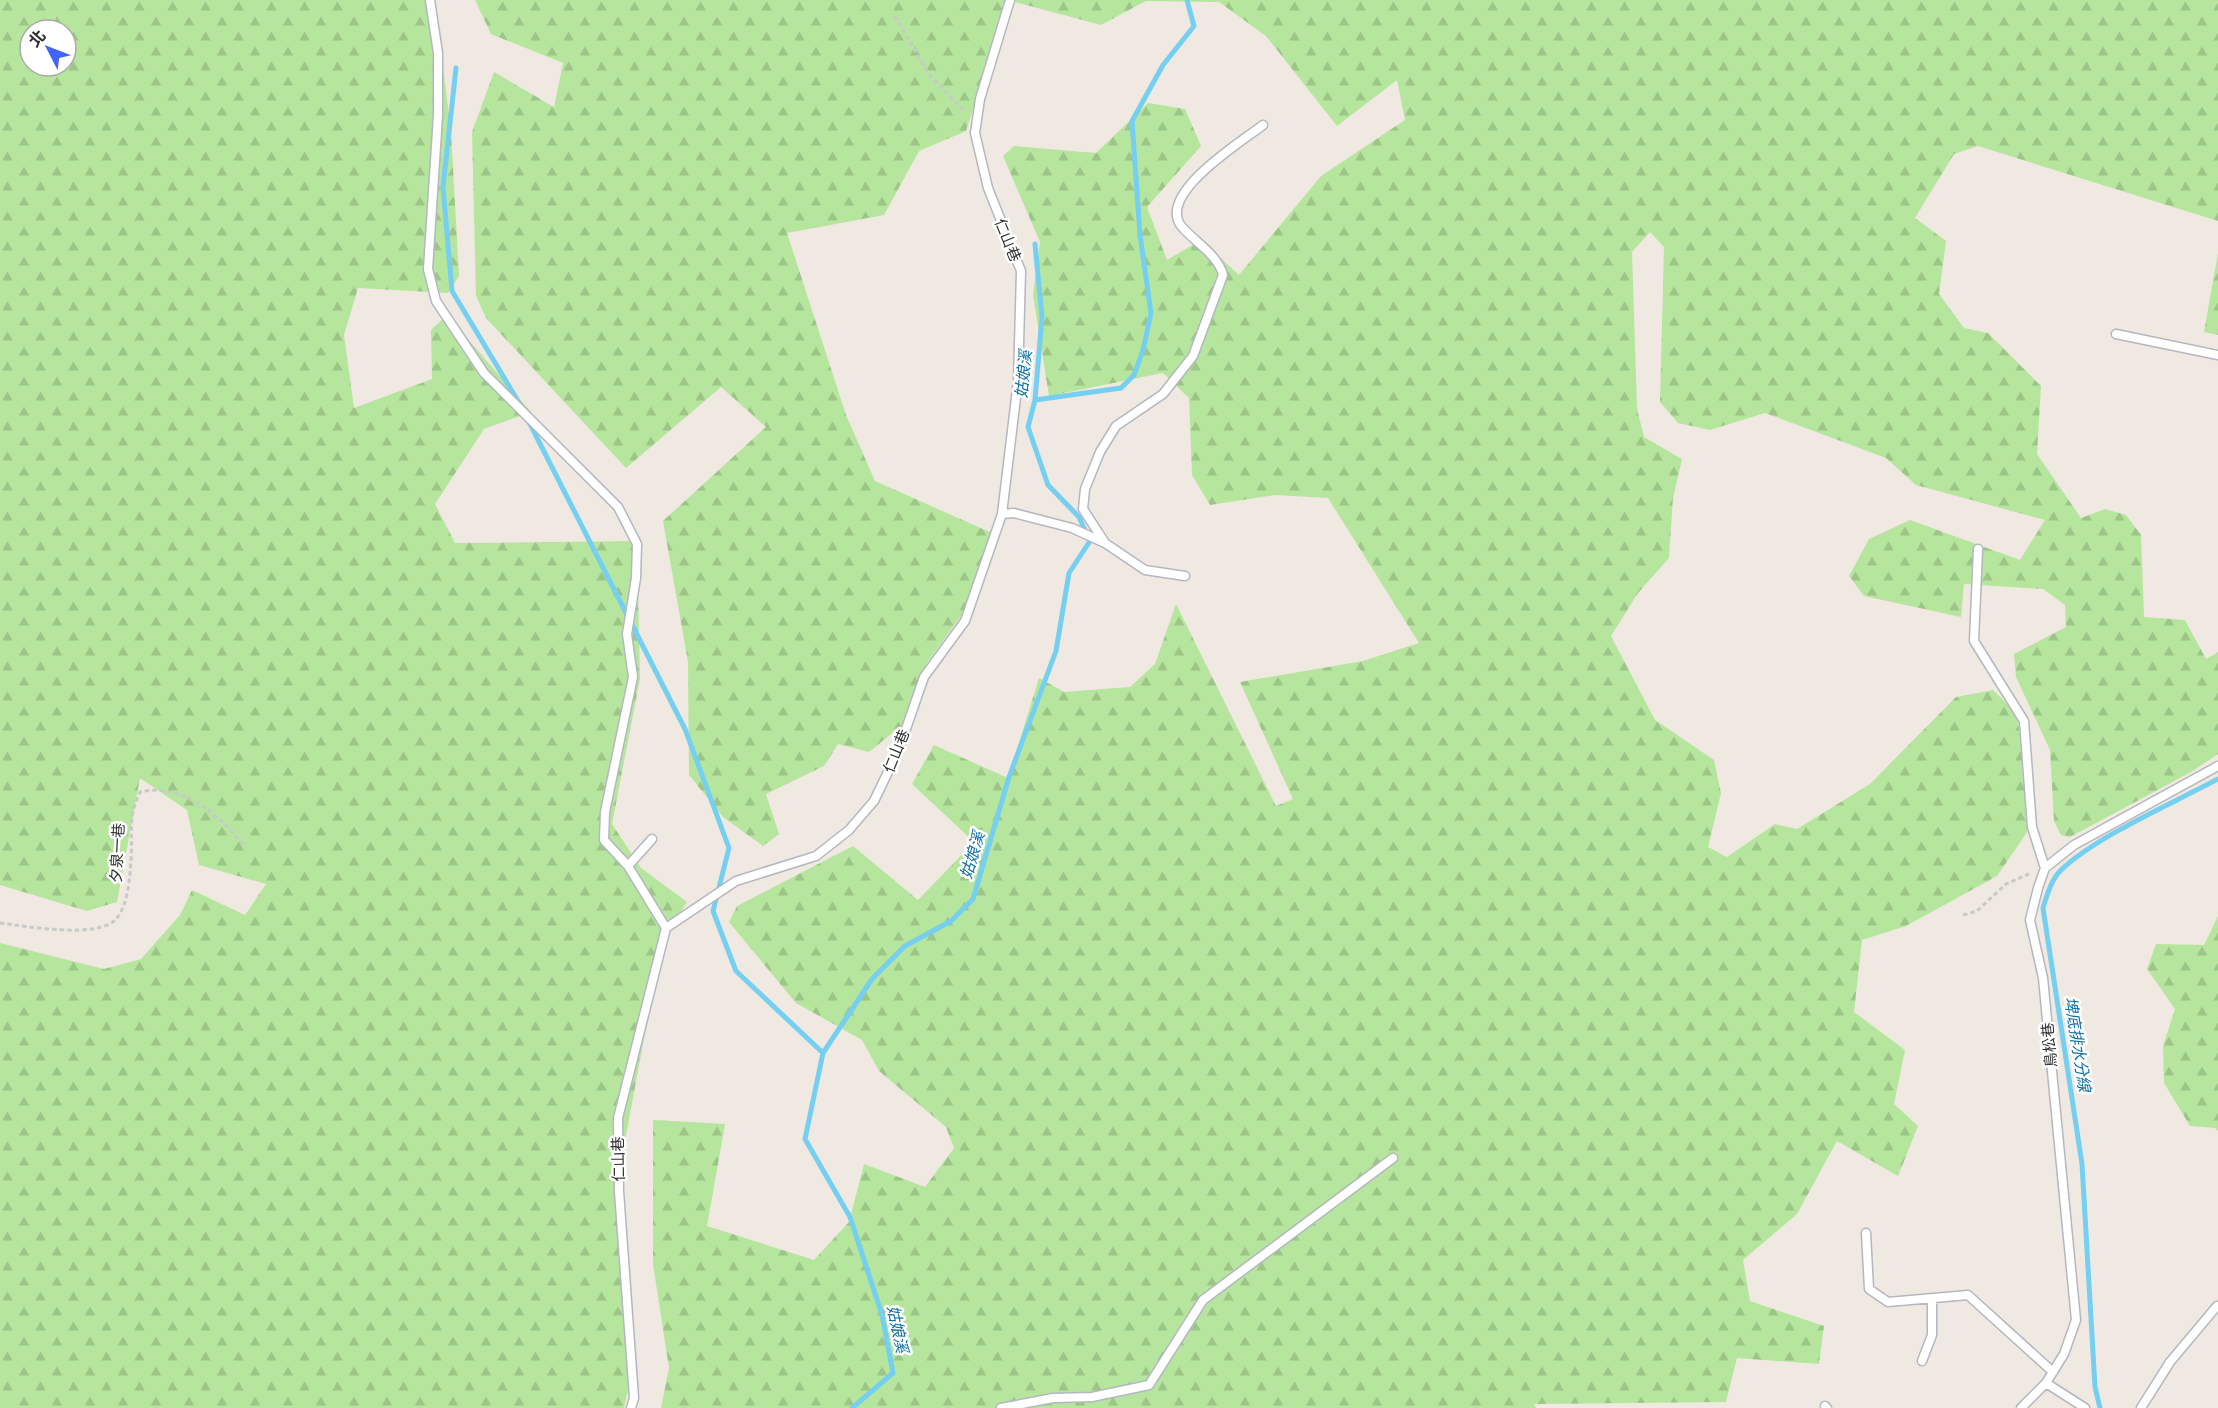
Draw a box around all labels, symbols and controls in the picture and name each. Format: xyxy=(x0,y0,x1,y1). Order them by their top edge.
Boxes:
north arrow xyxy=(18,18,78,78)
text: 北 xyxy=(24,25,50,51)
street label: 仁山巷 xyxy=(991,216,1025,264)
water label: 姑娘溪 xyxy=(1011,347,1036,399)
street label: 仁山巷 xyxy=(879,727,913,775)
street label: 夕泉一巷 xyxy=(106,823,128,883)
water label: 姑娘溪 xyxy=(955,827,989,881)
water label: 埤底排水分線 xyxy=(2061,995,2096,1095)
street label: 鳥松巷 xyxy=(2038,1022,2060,1068)
street label: 仁山巷 xyxy=(608,1136,628,1182)
water label: 姑娘溪 xyxy=(883,1303,913,1357)

